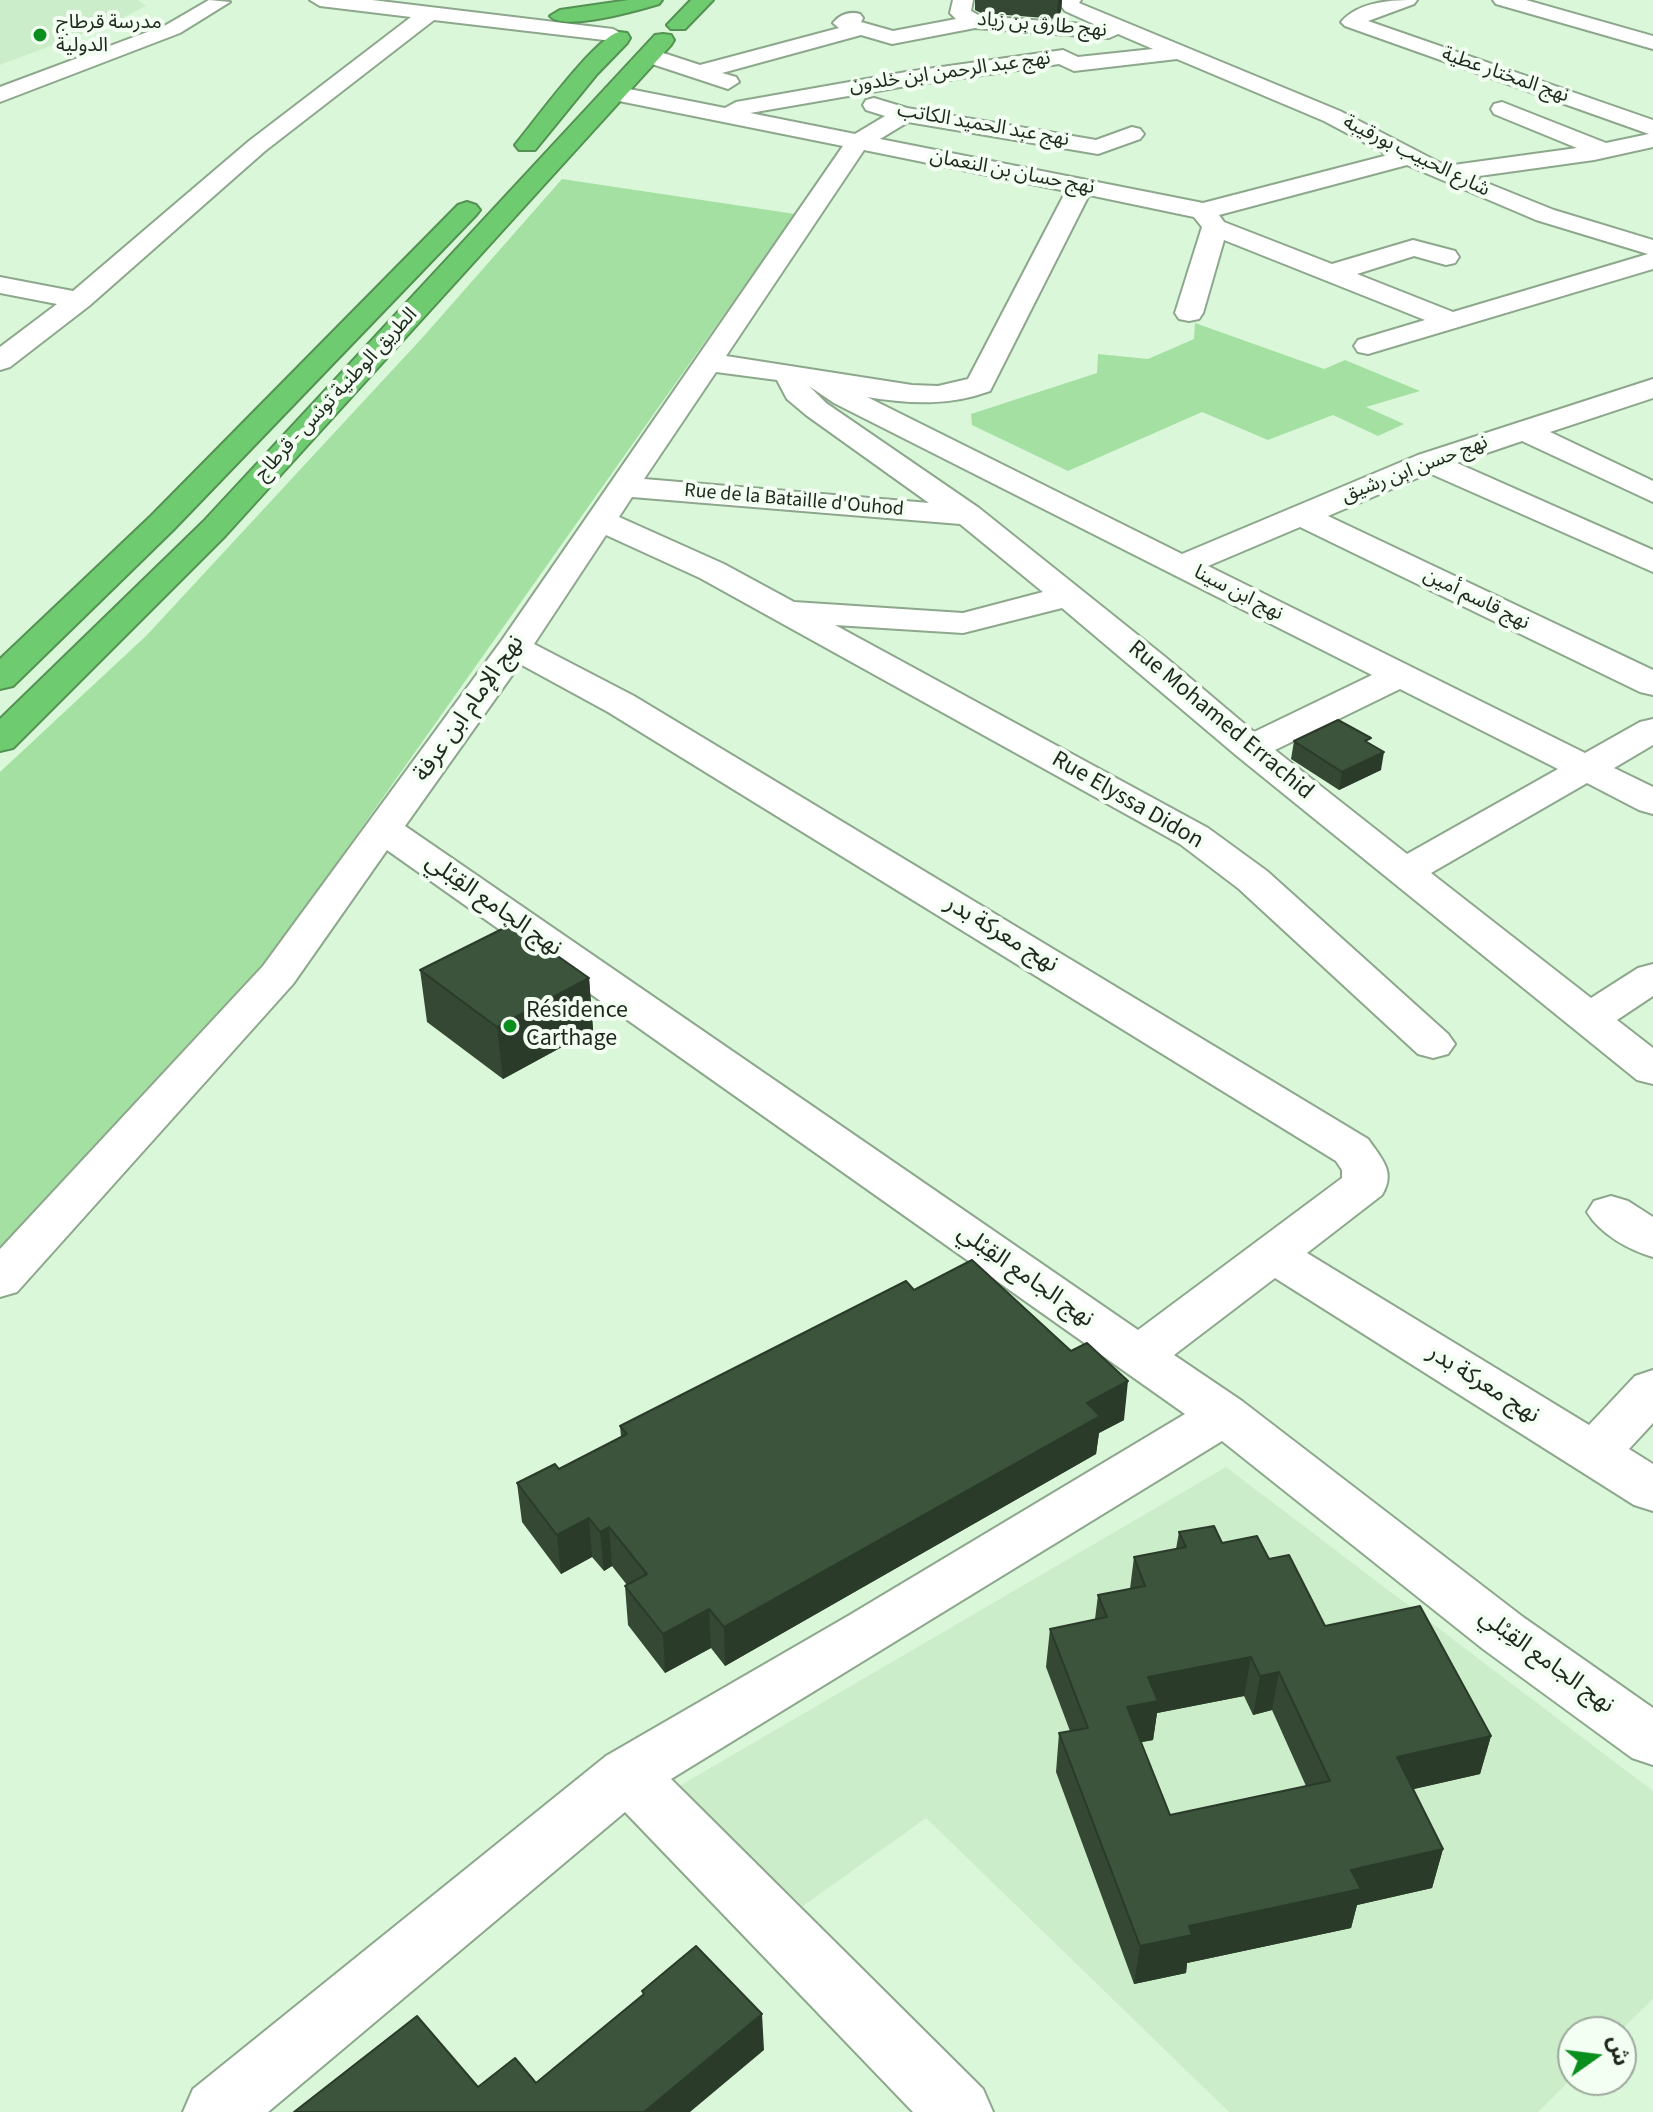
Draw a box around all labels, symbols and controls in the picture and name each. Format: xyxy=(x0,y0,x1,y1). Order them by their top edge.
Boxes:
street label: نهج طارق بن زياد xyxy=(976,8,1108,44)
place label: مدرسة قرطاج الدولية xyxy=(56,12,162,59)
marker: مدرسة قرطاج الدولية xyxy=(31,26,49,44)
street label: نهج المختار عطية xyxy=(1438,43,1572,109)
street label: نهج عبد الرحمن ابن خلدون xyxy=(848,47,1052,99)
street label: نهج عبد الحميد الكاتب xyxy=(895,99,1071,153)
street label: شارع الحبيب بورقيبة xyxy=(1339,111,1493,203)
street label: نهج حسان بن النعمان xyxy=(928,145,1096,201)
street label: الطريق الوطنية تونس - قرطاج xyxy=(251,304,423,486)
street label: نهج حسن ابن رشيق xyxy=(1339,431,1491,509)
street label: Rue de la Bataille d'Ouhod xyxy=(683,479,905,523)
street label: نهج ابن سينا xyxy=(1189,561,1287,627)
street label: نهج قاسم أمين xyxy=(1419,564,1533,636)
street label: نهج الإمام ابن عرفة xyxy=(409,630,531,788)
street label: Rue Mohamed Errachid xyxy=(1121,635,1319,807)
street label: Rue Elyssa Didon xyxy=(1046,746,1208,856)
street label: نهج الجامع القِبْلي xyxy=(419,848,567,964)
street label: نهج معركة بدر xyxy=(939,890,1063,980)
place label: Résidence Carthage xyxy=(526,998,628,1054)
marker: Résidence Carthage xyxy=(501,1017,519,1035)
street label: نهج الجامع القِبْلي xyxy=(951,1219,1099,1335)
street label: نهج معركة بدر xyxy=(1422,1339,1544,1431)
street label: نهج الجامع القِبْلي xyxy=(1473,1603,1619,1721)
north arrow xyxy=(1557,2016,1637,2096)
text: ش xyxy=(1599,2032,1638,2069)

